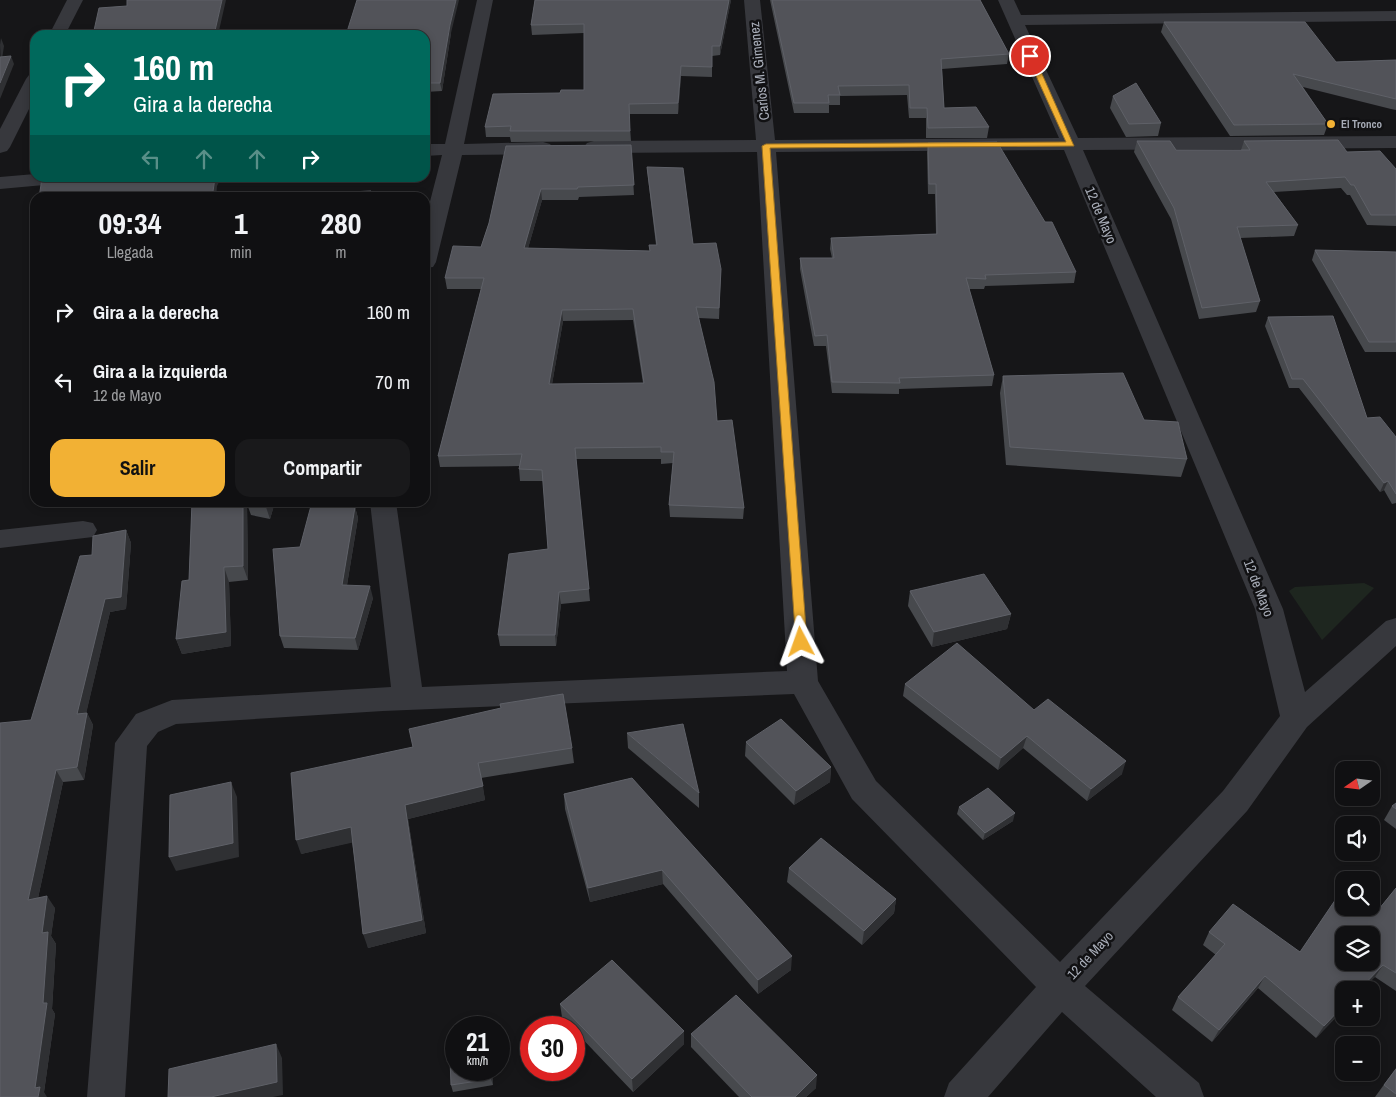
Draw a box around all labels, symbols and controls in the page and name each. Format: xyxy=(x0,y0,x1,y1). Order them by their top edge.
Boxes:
street label: Carlos M. Gimenez xyxy=(745,21,773,121)
pin xyxy=(1009,35,1051,77)
icon: arrive xyxy=(1016,42,1044,70)
text: 160 m xyxy=(133,44,214,91)
icon: right xyxy=(50,50,115,115)
text: Gira a la derecha xyxy=(133,89,272,119)
place label: El Tronco xyxy=(1341,117,1383,131)
marker: El Tronco xyxy=(1325,118,1337,130)
icon: left xyxy=(137,145,165,173)
icon: ahead xyxy=(190,145,218,173)
icon: ahead xyxy=(243,145,271,173)
icon: right xyxy=(296,145,324,173)
street label: 12 de Mayo xyxy=(1081,184,1121,246)
text: 09:34 xyxy=(99,203,161,243)
text: 1 xyxy=(234,203,248,243)
text: 280 xyxy=(320,203,361,243)
text: Llegada xyxy=(107,241,153,263)
text: min xyxy=(230,241,252,263)
text: m xyxy=(335,241,346,263)
icon: right xyxy=(50,298,78,326)
text: Gira a la derecha xyxy=(93,299,219,325)
text: 160 m xyxy=(367,299,410,325)
text: Gira a la izquierda xyxy=(93,358,227,384)
icon: left xyxy=(50,368,78,396)
text: 70 m xyxy=(375,369,410,395)
text: 12 de Mayo xyxy=(93,384,162,406)
button: Salir xyxy=(50,439,225,497)
button: Compartir xyxy=(235,439,410,497)
street label: 12 de Mayo xyxy=(1240,557,1278,619)
position arrow xyxy=(774,615,826,667)
north arrow xyxy=(1335,761,1380,806)
map controls xyxy=(1335,761,1380,1081)
button: sound xyxy=(1335,816,1380,861)
button: search xyxy=(1335,871,1380,916)
button: layers xyxy=(1335,926,1380,971)
street label: 12 de Mayo xyxy=(1063,927,1117,983)
button: + xyxy=(1335,981,1380,1026)
speed limit sign: 30 xyxy=(520,1016,585,1081)
text: 21 xyxy=(466,1025,489,1059)
button: − xyxy=(1335,1036,1380,1081)
text: km/h xyxy=(467,1053,488,1069)

